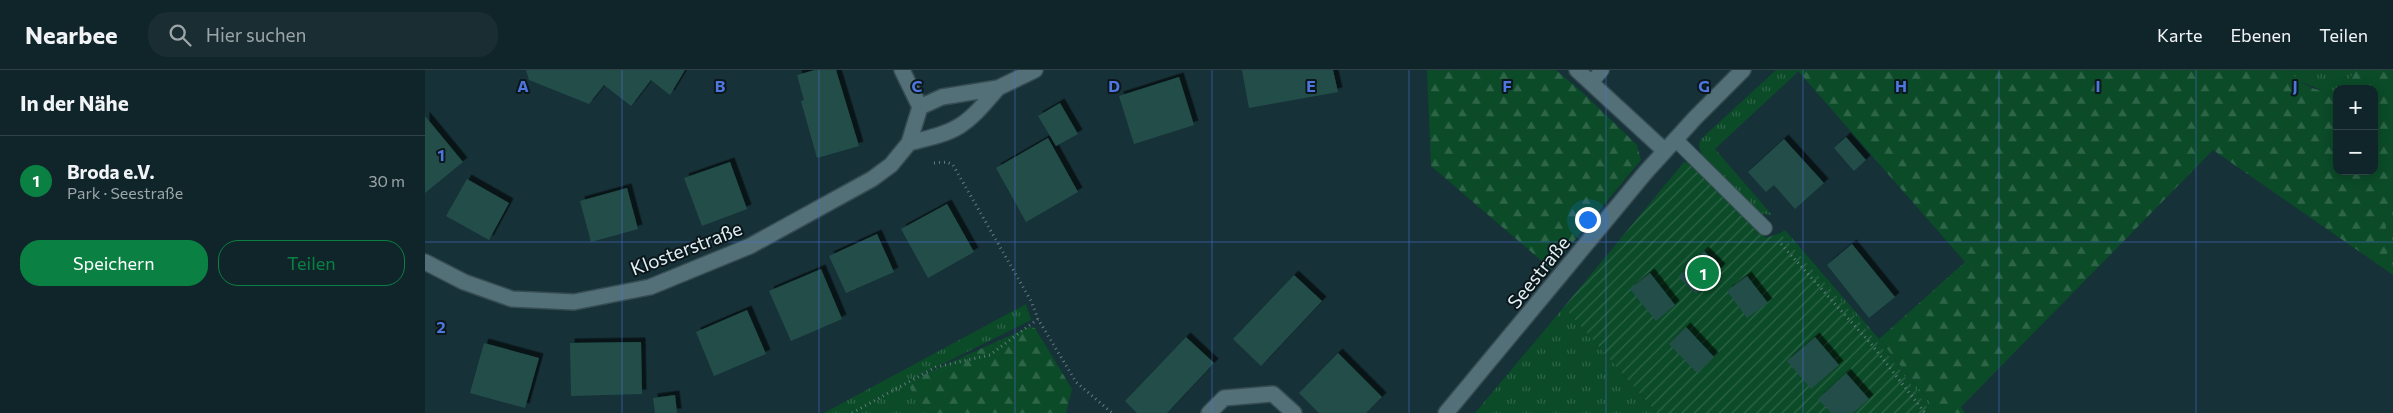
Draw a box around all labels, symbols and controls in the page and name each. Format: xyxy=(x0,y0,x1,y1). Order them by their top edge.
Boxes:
search box xyxy=(148,12,498,57)
text: Nearbee xyxy=(25,20,118,49)
icon: search xyxy=(166,21,194,49)
text: Hier suchen xyxy=(206,23,307,46)
text: Karte xyxy=(2157,24,2202,46)
text: Ebenen xyxy=(2230,24,2291,46)
text: Teilen xyxy=(2319,24,2368,46)
text: A xyxy=(517,76,529,95)
text: B xyxy=(715,76,726,95)
text: C xyxy=(912,76,923,95)
text: D xyxy=(1108,76,1120,95)
text: E xyxy=(1306,76,1316,95)
text: F xyxy=(1502,76,1512,95)
text: G xyxy=(1698,76,1710,95)
text: H xyxy=(1895,76,1907,95)
text: I xyxy=(2095,76,2101,95)
text: J xyxy=(2292,76,2298,95)
map controls xyxy=(2333,85,2378,175)
button: + xyxy=(2333,85,2378,130)
text: In der Nähe xyxy=(20,90,129,115)
button: − xyxy=(2333,130,2378,175)
text: 1 xyxy=(437,145,445,164)
text: Broda e.V. xyxy=(67,160,154,183)
text: 1 xyxy=(32,171,40,190)
text: 30 m xyxy=(368,171,405,190)
text: Park · Seestraße xyxy=(67,183,183,202)
your location xyxy=(1575,207,1601,233)
street label: Klosterstraße xyxy=(627,216,745,280)
street label: Seestraße xyxy=(1502,231,1574,313)
button: Speichern xyxy=(20,240,208,286)
button: Teilen xyxy=(218,240,405,286)
pin: 1 xyxy=(1687,254,1719,292)
text: 2 xyxy=(436,317,446,336)

